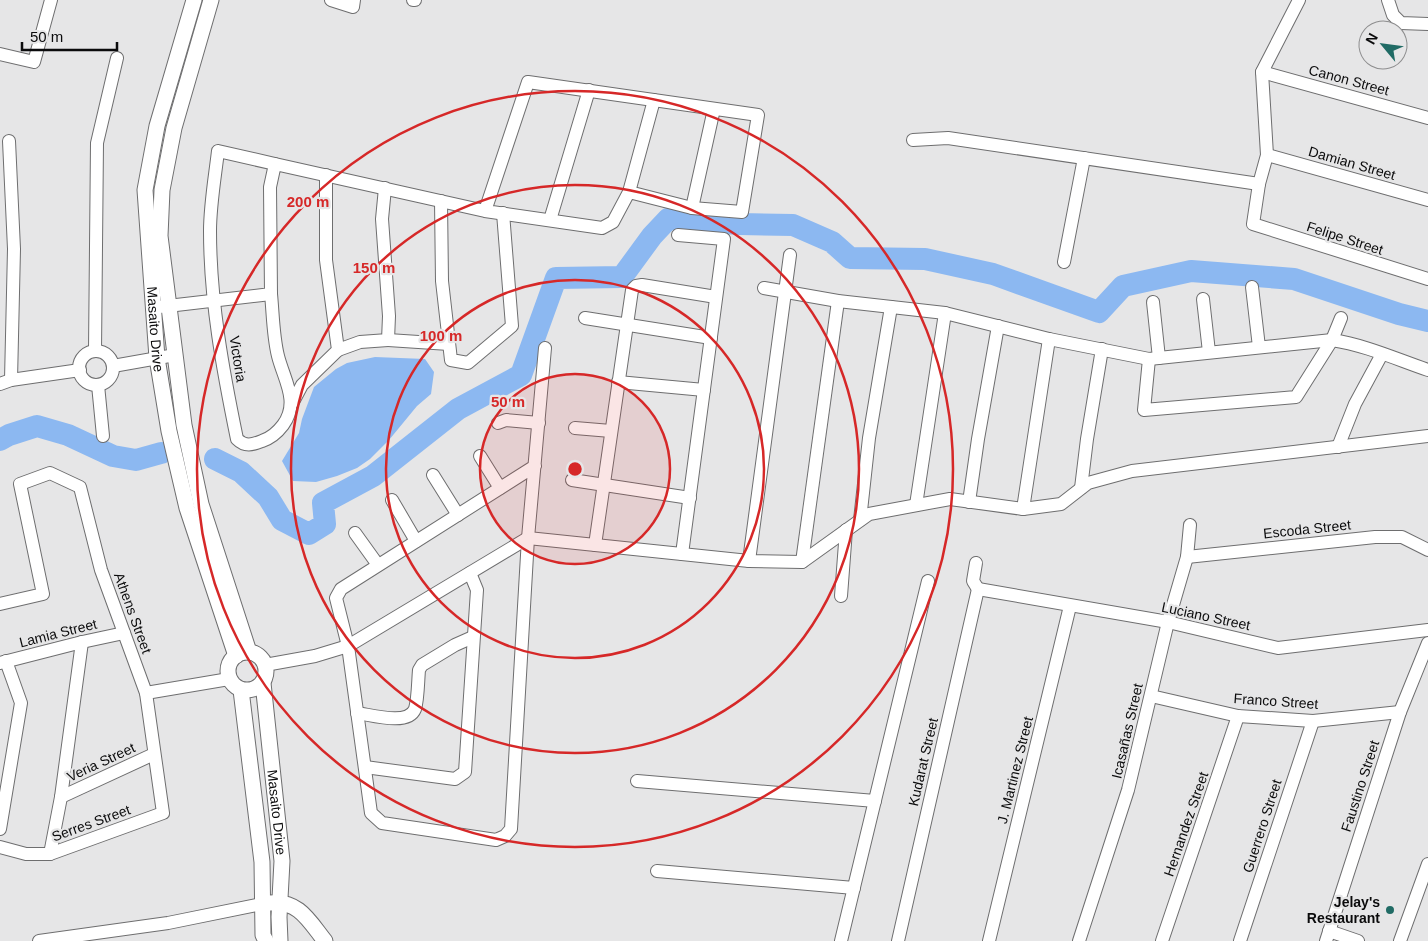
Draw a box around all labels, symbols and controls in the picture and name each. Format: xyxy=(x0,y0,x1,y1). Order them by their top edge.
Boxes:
scale bar xyxy=(22,20,118,52)
north arrow xyxy=(1358,20,1408,70)
text: 50 m xyxy=(30,28,63,45)
text: N xyxy=(1362,30,1381,47)
street label: Canon Street xyxy=(1307,62,1391,98)
street label: Damian Street xyxy=(1307,143,1397,183)
text: 200 m xyxy=(287,193,329,210)
street label: Felipe Street xyxy=(1305,218,1385,258)
text: 150 m xyxy=(353,259,395,276)
street label: Masaito Drive xyxy=(144,286,167,373)
text: 100 m xyxy=(420,327,462,344)
street label: Victoria xyxy=(226,335,250,383)
text: 50 m xyxy=(491,393,525,410)
centre of rings xyxy=(566,460,584,478)
street label: Escoda Street xyxy=(1262,516,1352,542)
street label: Athens Street xyxy=(111,570,155,656)
street label: Luciano Street xyxy=(1160,599,1252,633)
street label: Lamia Street xyxy=(18,616,99,650)
street label: Icasañas Street xyxy=(1108,682,1146,780)
street label: Franco Street xyxy=(1233,690,1319,712)
street label: J. Martinez Street xyxy=(994,715,1036,825)
street label: Kudarat Street xyxy=(905,716,941,808)
street label: Faustino Street xyxy=(1338,738,1382,834)
street label: Veria Street xyxy=(64,739,138,785)
street label: Masaito Drive xyxy=(264,769,289,856)
street label: Hernandez Street xyxy=(1161,769,1211,878)
street label: Guerrero Street xyxy=(1239,777,1285,875)
street label: Serres Street xyxy=(50,801,133,845)
place label: Jelay's Restaurant xyxy=(1307,894,1380,926)
marker: Jelay's Restaurant xyxy=(1384,904,1396,916)

